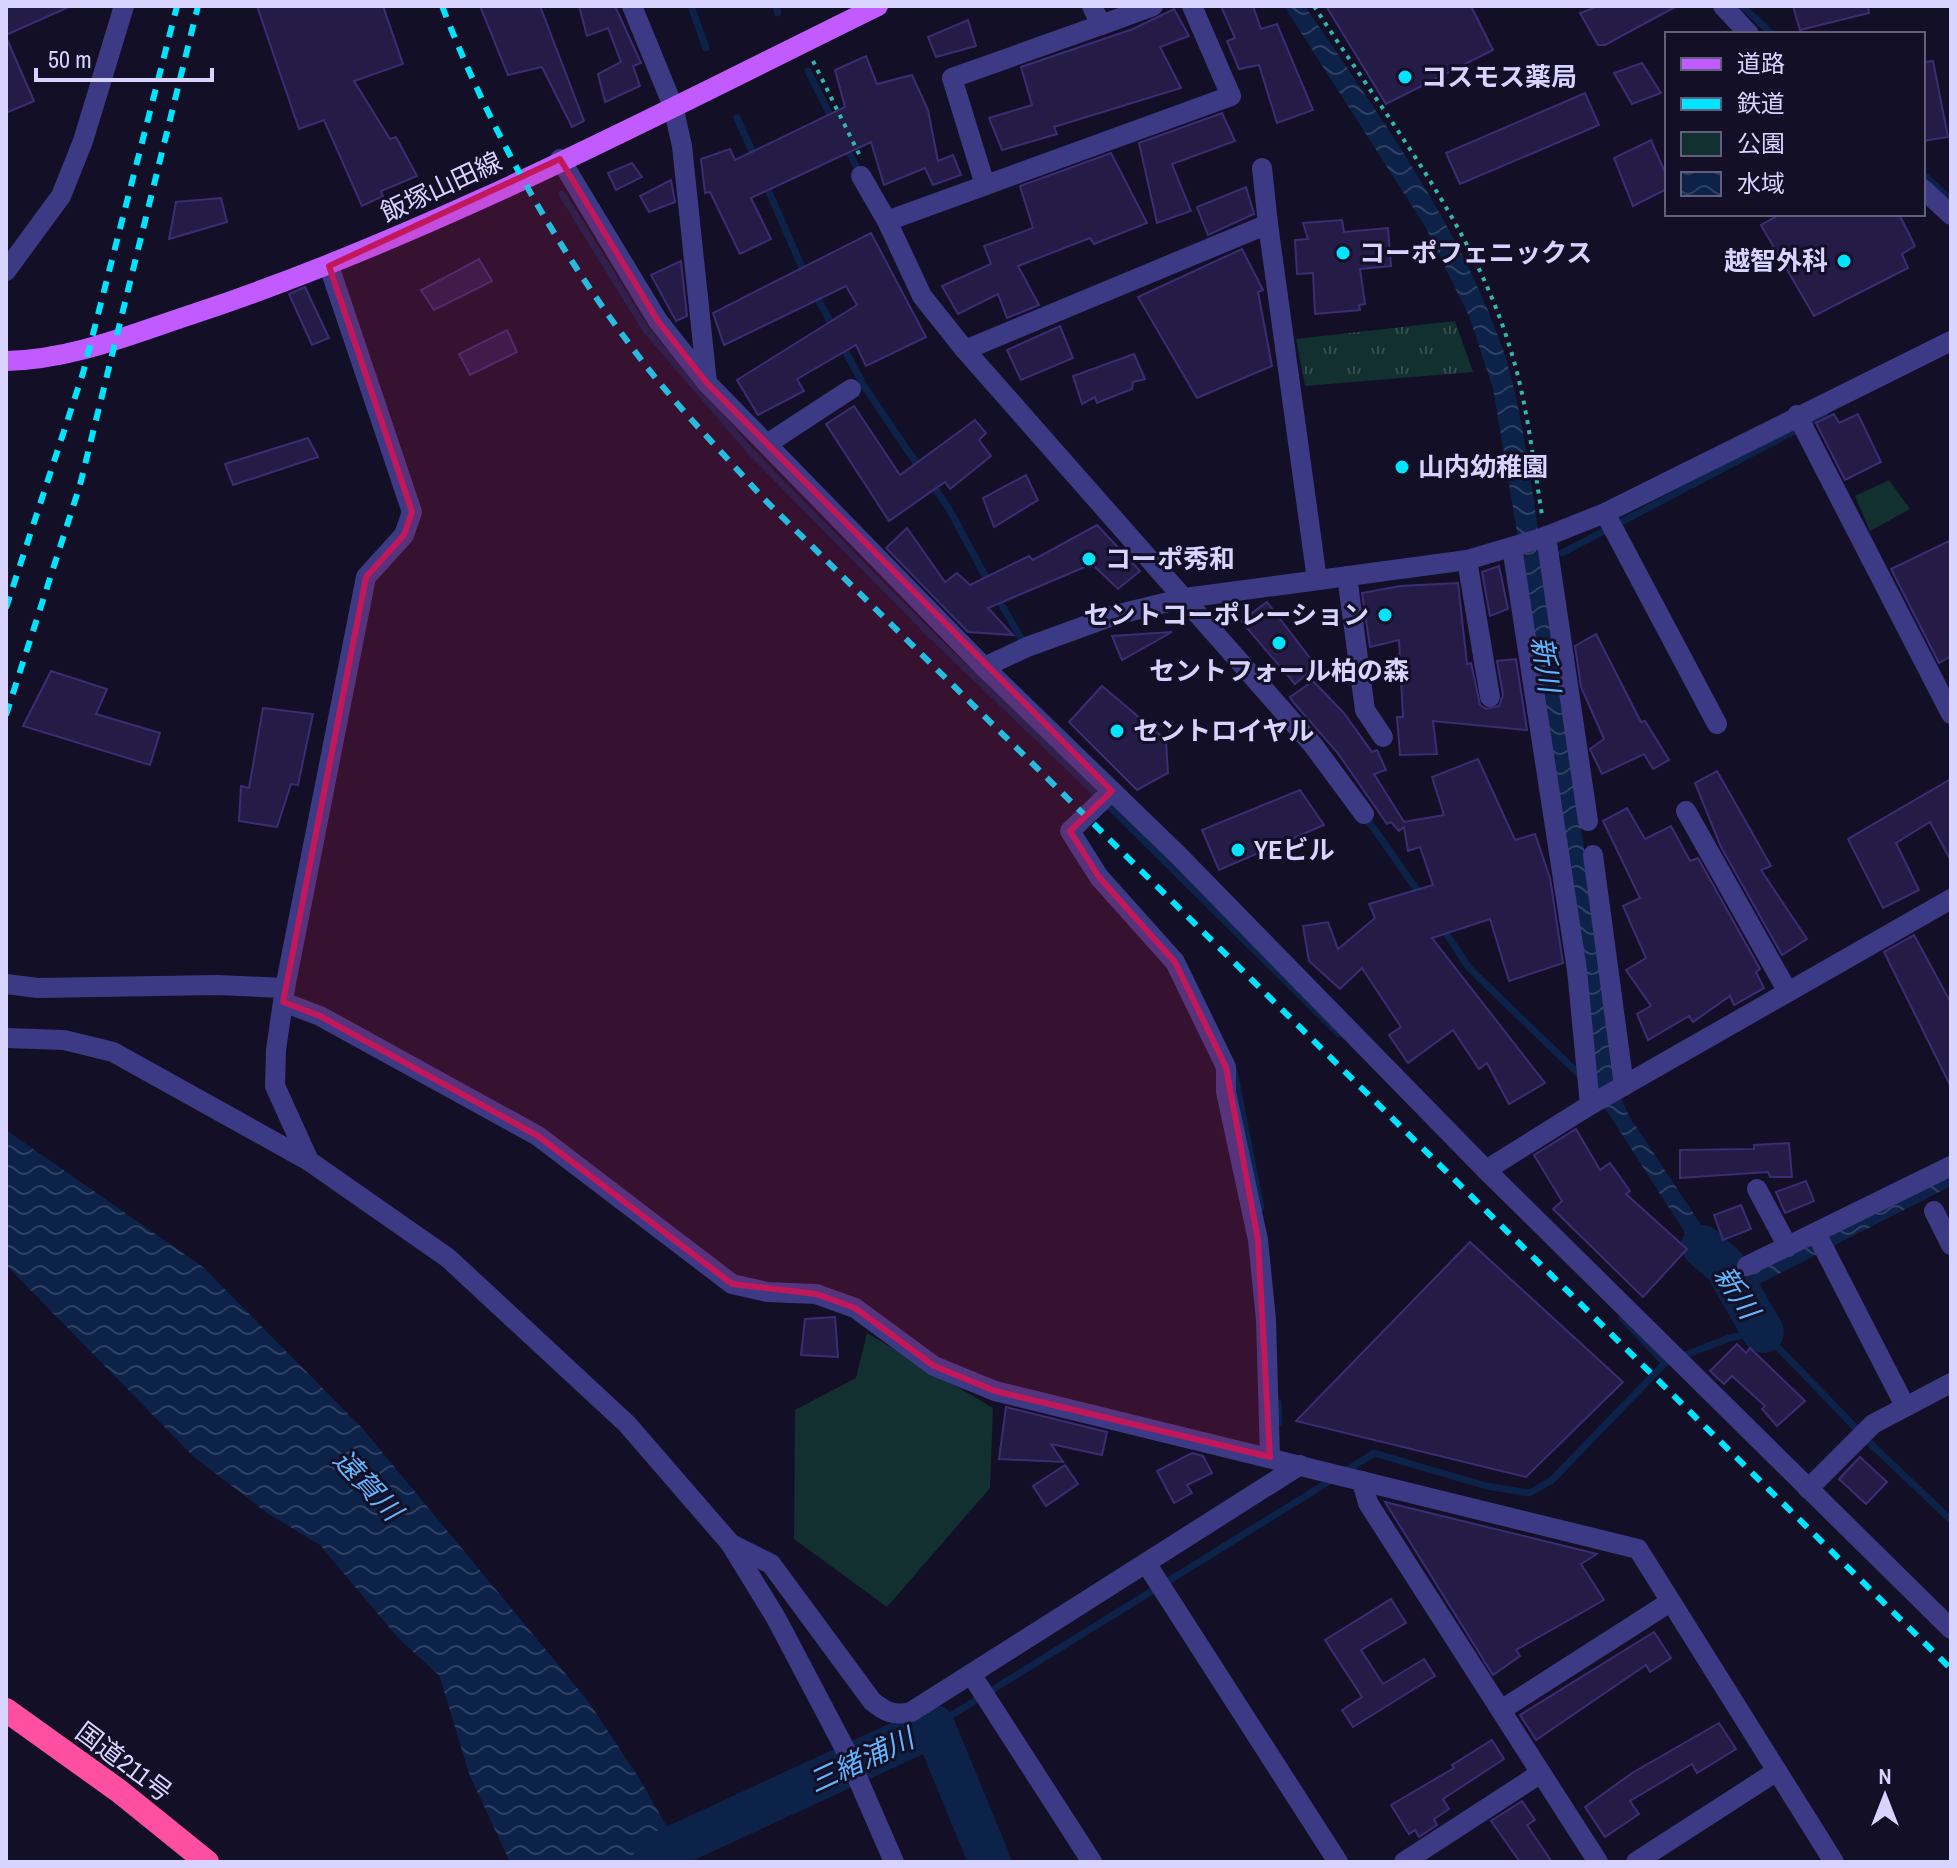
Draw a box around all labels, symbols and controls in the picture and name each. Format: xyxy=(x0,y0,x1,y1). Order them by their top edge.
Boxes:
scale bar xyxy=(36,32,212,82)
legend xyxy=(1665,32,1925,216)
text: 50 m xyxy=(48,43,92,75)
text: 道路 xyxy=(1737,47,1785,79)
place label: コスモス薬局 xyxy=(1421,59,1577,94)
marker: コスモス薬局 xyxy=(1396,68,1414,86)
text: 鉄道 xyxy=(1737,87,1785,119)
text: 公園 xyxy=(1737,127,1785,159)
street label: 飯塚山田線 xyxy=(374,143,507,230)
text: 水域 xyxy=(1737,167,1785,199)
place label: コーポフェニックス xyxy=(1359,235,1592,270)
place label: 越智外科 xyxy=(1724,243,1828,278)
marker: コーポフェニックス xyxy=(1334,244,1352,262)
marker: 越智外科 xyxy=(1835,252,1853,270)
place label: 山内幼稚園 xyxy=(1418,449,1548,484)
marker: 山内幼稚園 xyxy=(1393,458,1411,476)
place label: コーポ秀和 xyxy=(1105,541,1235,576)
marker: コーポ秀和 xyxy=(1080,550,1098,568)
place label: セントコーポレーション xyxy=(1084,597,1369,632)
marker: セントコーポレーション xyxy=(1376,606,1394,624)
water label: 新川 xyxy=(1523,633,1570,698)
marker: セントフォール柏の森 xyxy=(1270,634,1288,652)
place label: セントフォール柏の森 xyxy=(1149,653,1409,688)
place label: セントロイヤル xyxy=(1133,713,1314,748)
marker: セントロイヤル xyxy=(1108,722,1126,740)
place label: YEビル xyxy=(1254,832,1334,867)
marker: YEビル xyxy=(1229,841,1247,859)
water label: 新川 xyxy=(1706,1258,1770,1328)
water label: 遠賀川 xyxy=(325,1441,413,1531)
street label: 国道211号 xyxy=(69,1714,180,1809)
water label: 三緒浦川 xyxy=(802,1718,922,1801)
north arrow xyxy=(1845,1756,1925,1836)
text: N xyxy=(1878,1761,1892,1791)

